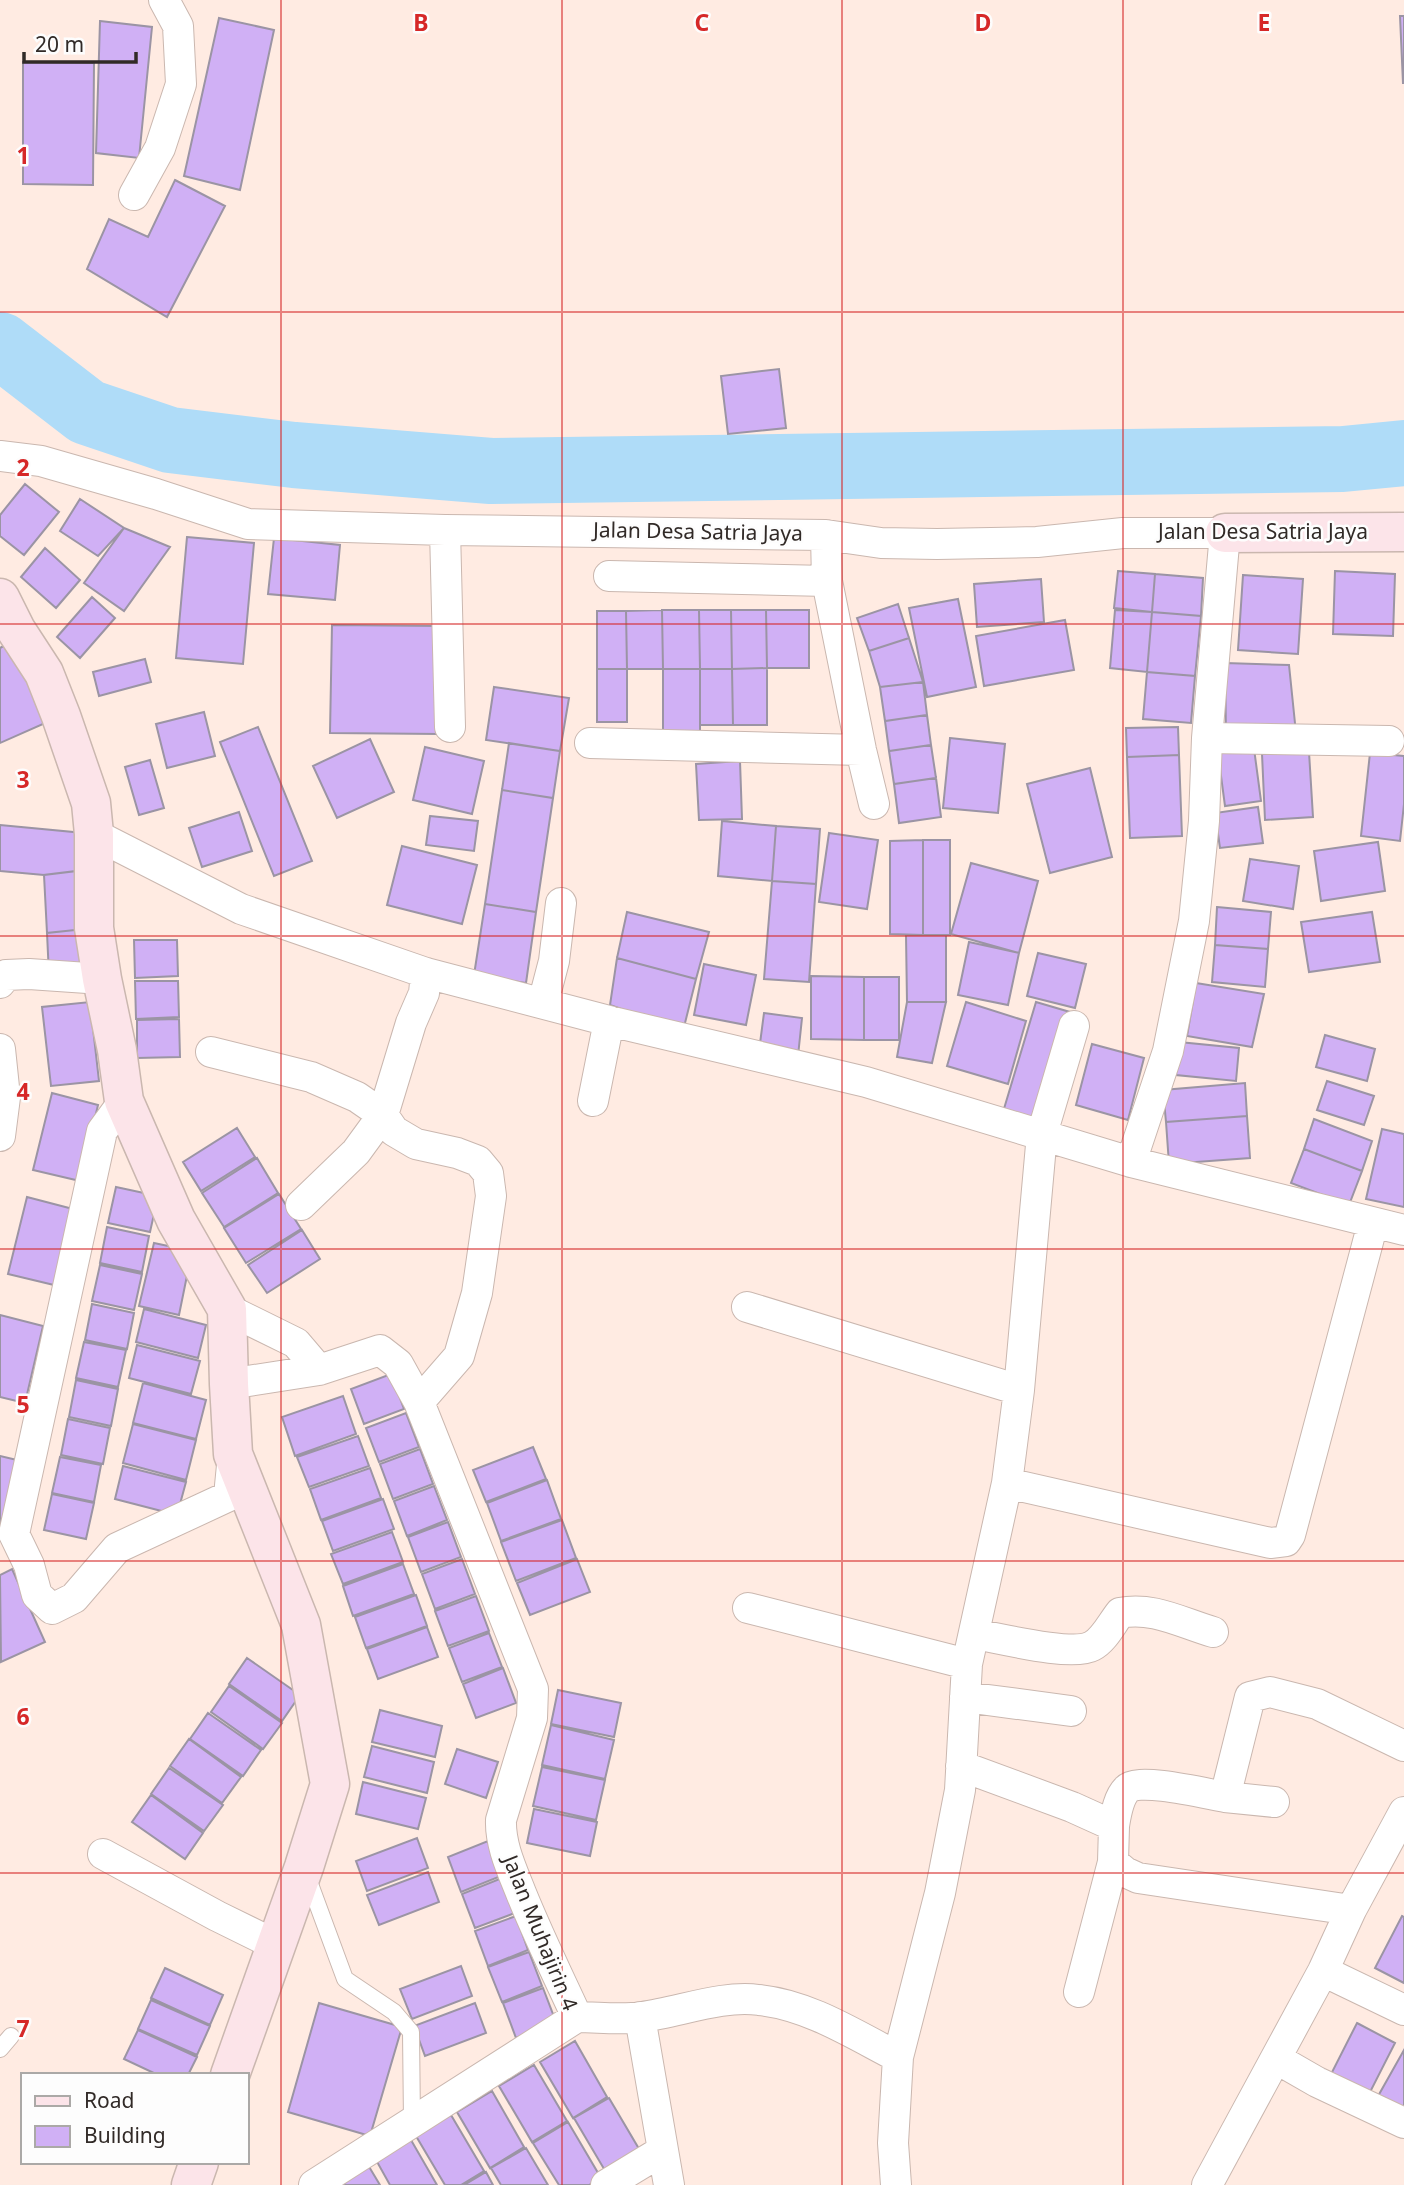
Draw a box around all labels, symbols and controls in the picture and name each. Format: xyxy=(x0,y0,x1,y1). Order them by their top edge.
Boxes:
text: B xyxy=(413,6,429,38)
text: C xyxy=(695,6,710,38)
text: D xyxy=(975,6,991,38)
text: E xyxy=(1258,6,1270,38)
scale bar xyxy=(24,21,136,65)
text: 20 m xyxy=(35,30,84,58)
text: 1 xyxy=(16,139,30,171)
text: 2 xyxy=(16,451,30,483)
street label: Jalan Desa Satria Jaya xyxy=(591,515,803,547)
street label: Jalan Desa Satria Jaya xyxy=(1156,517,1368,545)
text: 3 xyxy=(16,763,30,795)
text: 4 xyxy=(16,1075,30,1107)
text: 5 xyxy=(16,1388,30,1420)
text: 6 xyxy=(16,1700,30,1732)
street label: Jalan Muhajirin 4 xyxy=(496,1849,585,2015)
text: 7 xyxy=(16,2012,30,2044)
legend xyxy=(21,2073,248,2164)
text: Road xyxy=(84,2086,134,2114)
text: Building xyxy=(84,2121,166,2149)

